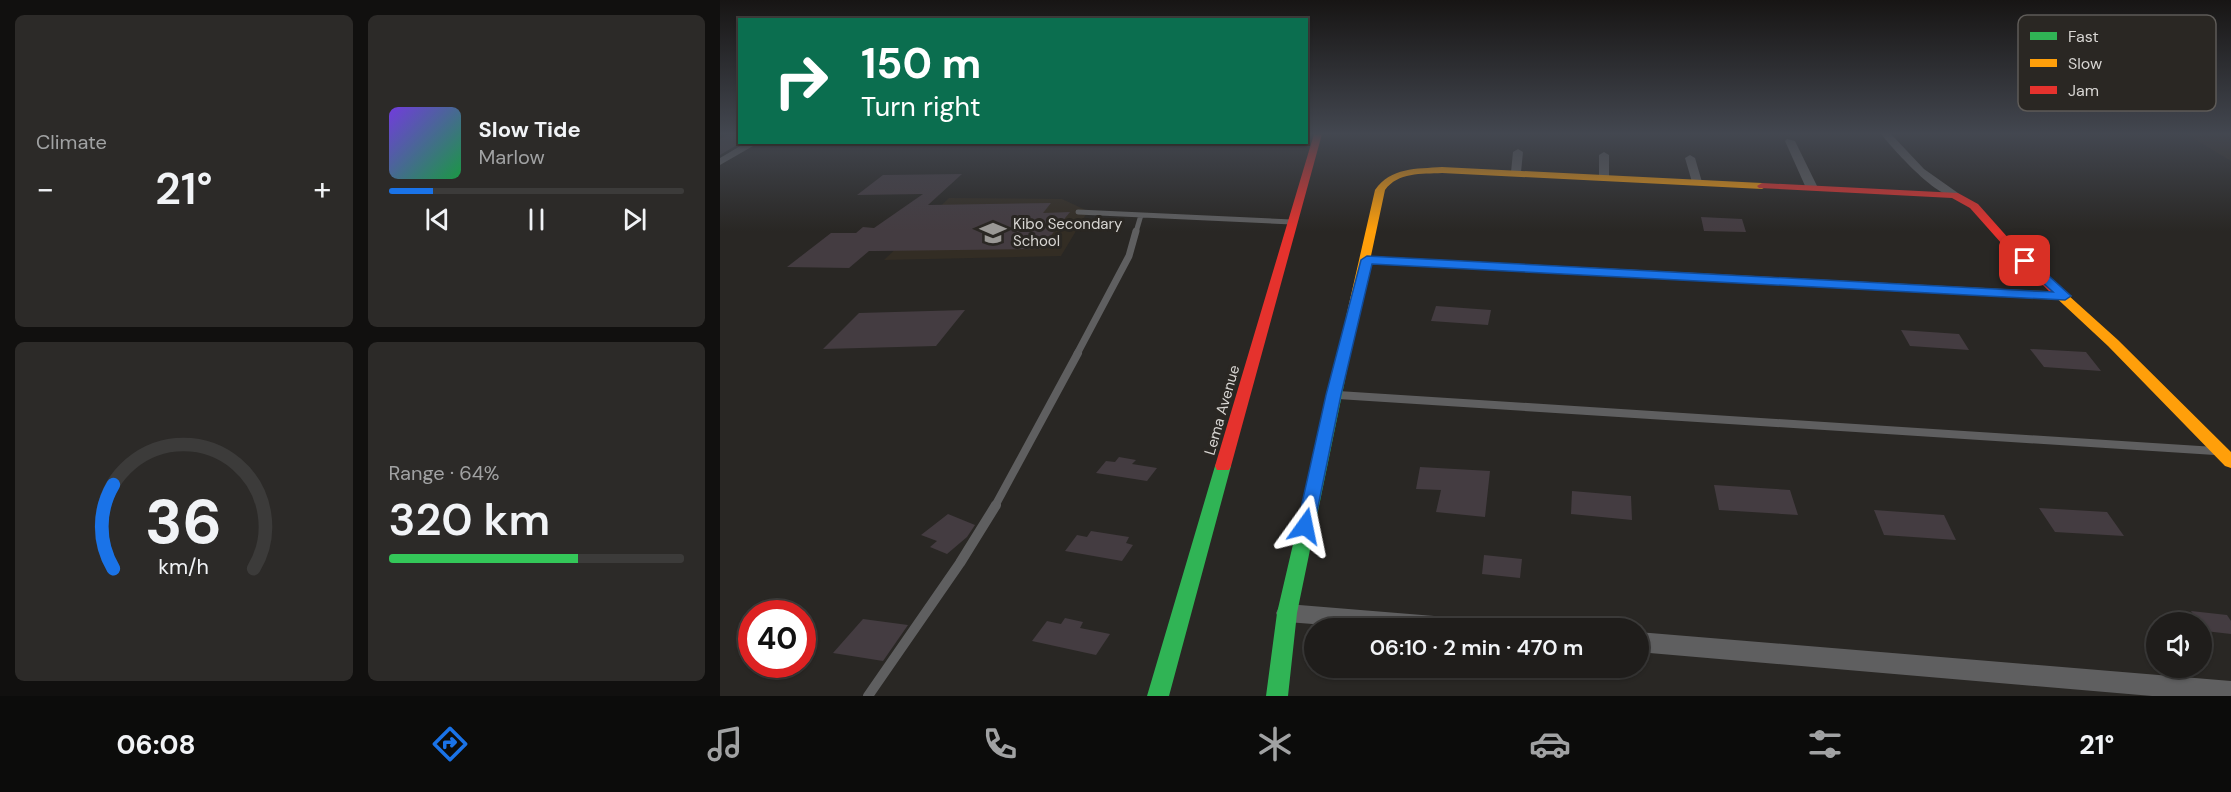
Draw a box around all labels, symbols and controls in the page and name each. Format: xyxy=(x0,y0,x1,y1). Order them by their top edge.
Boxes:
legend xyxy=(2018,15,2216,111)
text: Fast xyxy=(2068,26,2099,47)
text: 150 m xyxy=(861,36,981,91)
icon: right xyxy=(762,42,840,120)
text: Slow xyxy=(2068,53,2102,74)
text: Jam xyxy=(2068,80,2099,101)
text: Turn right xyxy=(861,89,981,124)
text: Slow Tide xyxy=(479,115,581,144)
text: Climate xyxy=(36,129,107,155)
text: Marlow xyxy=(479,144,545,170)
text: 21° xyxy=(155,159,213,218)
text: − xyxy=(36,167,54,210)
text: + xyxy=(313,167,331,210)
icon: previous xyxy=(421,203,454,236)
icon: pause xyxy=(520,203,553,236)
icon: next xyxy=(618,203,651,236)
place label: Kibo Secondary School xyxy=(1013,214,1123,251)
school or university icon: Kibo Secondary School xyxy=(978,218,1008,248)
pin xyxy=(1999,235,2050,286)
icon: arrive xyxy=(2008,244,2041,277)
street label: Lema Avenue xyxy=(1200,363,1244,457)
text: Range · 64% xyxy=(389,460,500,486)
text: 36 xyxy=(145,481,222,562)
text: 320 km xyxy=(389,490,550,549)
position arrow xyxy=(1273,494,1337,558)
text: km/h xyxy=(158,553,209,581)
speed limit sign: 40 xyxy=(738,600,816,678)
map controls xyxy=(2146,612,2212,678)
button: sound xyxy=(2146,612,2212,678)
text: 06:10 · 2 min · 470 m xyxy=(1370,633,1583,662)
icon: directions xyxy=(429,723,471,765)
icon: music xyxy=(704,723,746,765)
icon: phone xyxy=(979,723,1021,765)
icon: climate xyxy=(1254,723,1296,765)
icon: car xyxy=(1529,723,1571,765)
icon: filters xyxy=(1804,723,1846,765)
text: 06:08 xyxy=(117,727,196,762)
text: 21° xyxy=(2079,727,2114,762)

